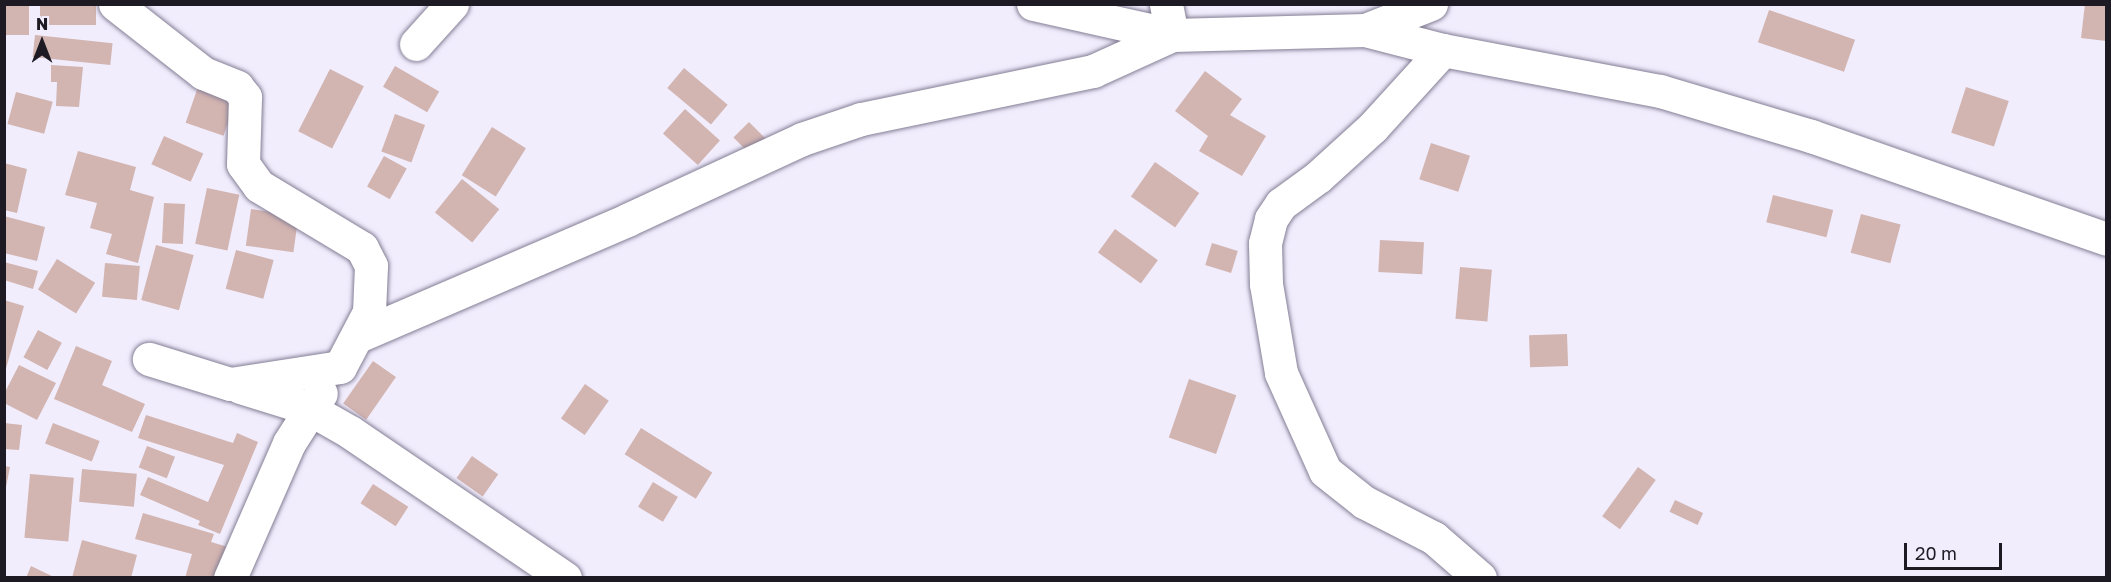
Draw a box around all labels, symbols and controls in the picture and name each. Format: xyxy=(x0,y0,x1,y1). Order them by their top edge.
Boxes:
north arrow xyxy=(12,12,72,72)
text: N xyxy=(36,14,48,34)
scale bar xyxy=(1907,531,2004,569)
text: 20 m xyxy=(1915,542,1957,564)

